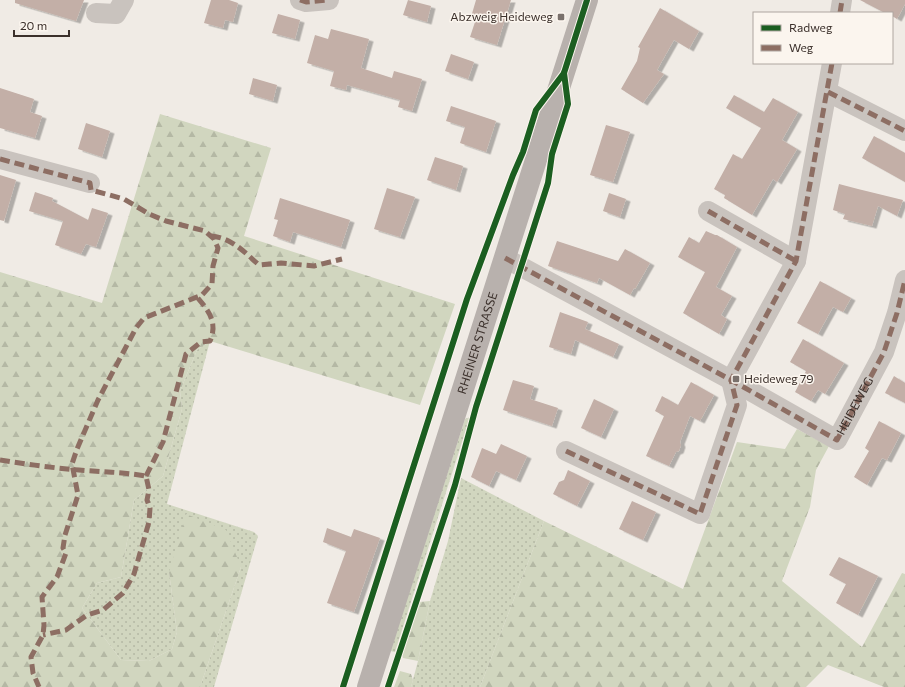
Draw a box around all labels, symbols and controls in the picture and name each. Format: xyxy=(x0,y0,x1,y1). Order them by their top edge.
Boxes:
place label: Abzweig Heideweg xyxy=(450,9,553,23)
scale bar xyxy=(14,12,69,38)
marker: Abzweig Heideweg xyxy=(556,12,566,22)
legend xyxy=(753,12,893,64)
text: 20 m xyxy=(20,18,47,32)
text: Radweg xyxy=(789,20,833,34)
text: Weg xyxy=(789,40,814,54)
street label: RHEINER STRASSE xyxy=(454,290,499,395)
place label: Heideweg 79 xyxy=(744,371,814,385)
marker: Heideweg 79 xyxy=(731,374,741,384)
street label: HEIDEWEG xyxy=(833,374,875,437)

